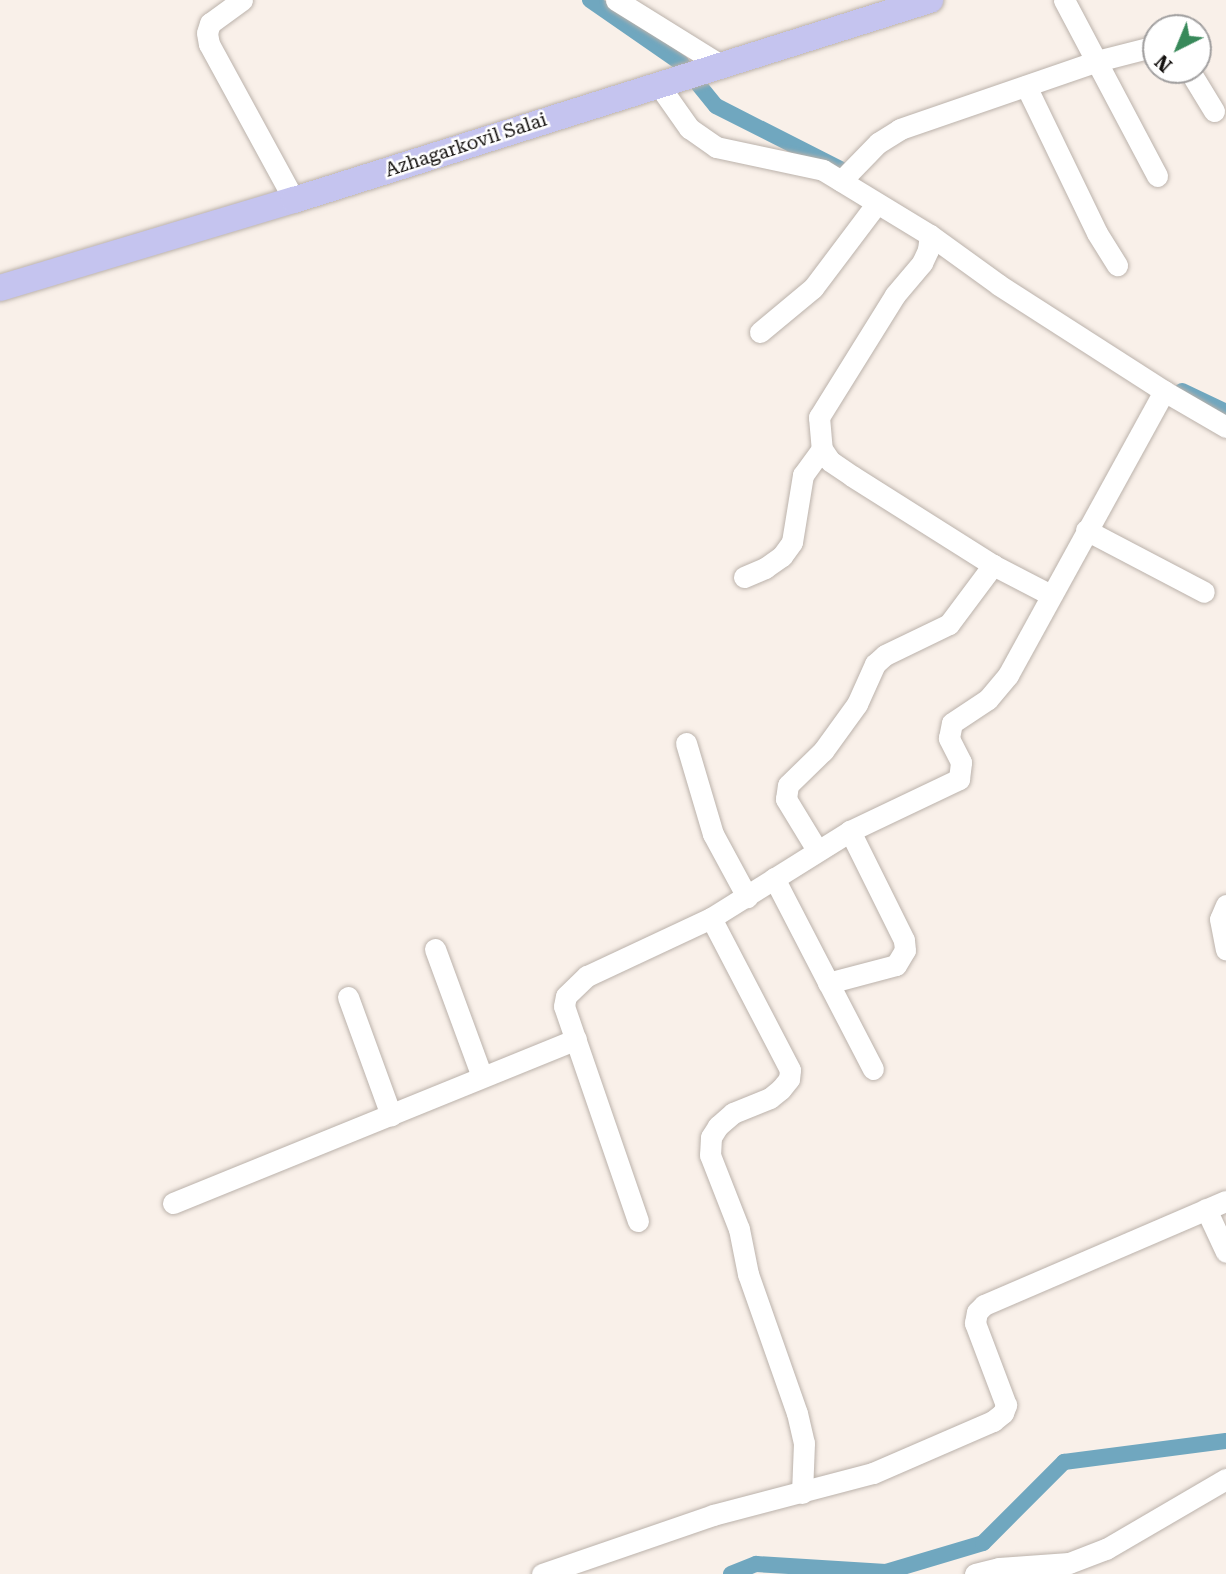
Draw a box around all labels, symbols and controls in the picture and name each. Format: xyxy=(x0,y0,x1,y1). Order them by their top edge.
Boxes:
north arrow xyxy=(1142,14,1212,84)
text: N xyxy=(1151,50,1177,77)
street label: Azhagarkovil Salai xyxy=(382,108,550,182)

